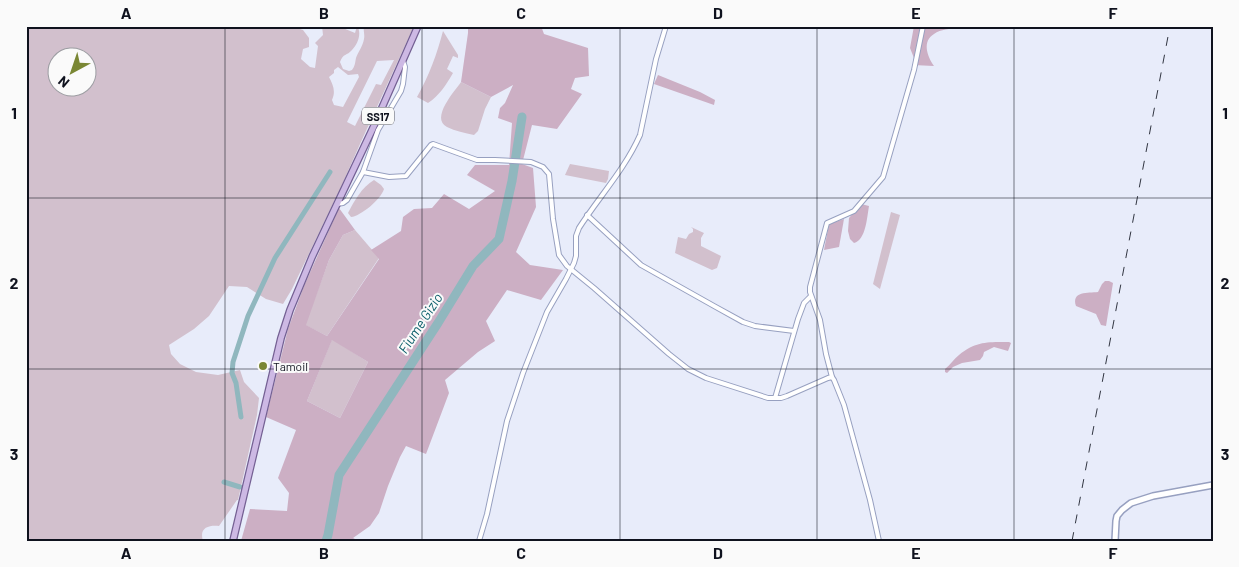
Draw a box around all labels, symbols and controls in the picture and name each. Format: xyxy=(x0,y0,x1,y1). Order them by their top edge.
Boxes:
text: A xyxy=(121,3,132,22)
text: B xyxy=(319,3,329,22)
text: C xyxy=(516,3,526,22)
text: D xyxy=(713,3,723,22)
text: E xyxy=(911,3,921,22)
text: F xyxy=(1109,3,1118,22)
north arrow xyxy=(48,48,98,98)
text: N xyxy=(54,73,72,92)
text: 1 xyxy=(11,103,17,122)
text: 1 xyxy=(1222,103,1228,122)
road number: SS17 xyxy=(362,108,394,124)
text: 2 xyxy=(10,273,19,292)
text: 2 xyxy=(1221,273,1230,292)
water label: Fiume Gizio xyxy=(394,290,446,356)
place label: Tamoil xyxy=(273,359,308,373)
marker: Tamoil xyxy=(257,360,269,372)
text: 3 xyxy=(10,444,18,463)
text: 3 xyxy=(1221,444,1229,463)
text: A xyxy=(121,543,132,562)
text: B xyxy=(319,543,329,562)
text: C xyxy=(516,543,526,562)
text: D xyxy=(713,543,723,562)
text: E xyxy=(911,543,921,562)
text: F xyxy=(1109,543,1118,562)

